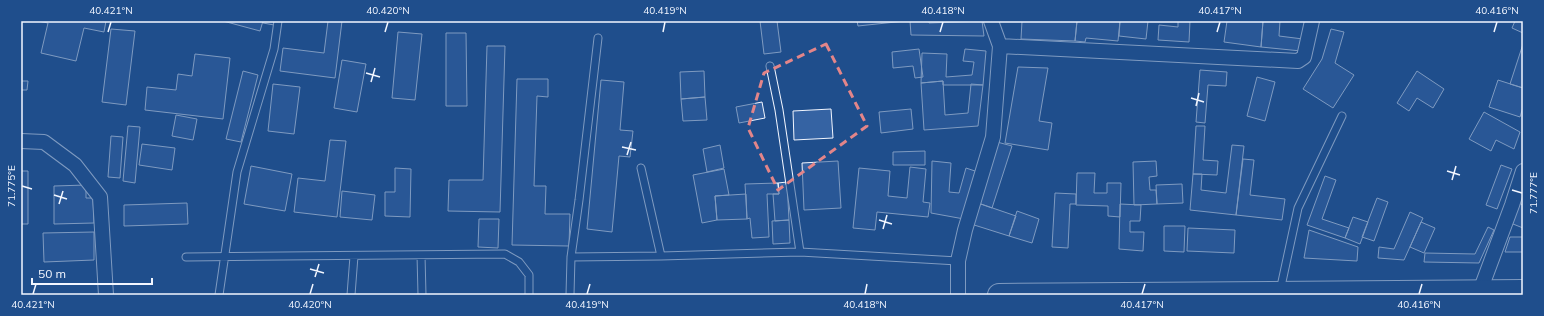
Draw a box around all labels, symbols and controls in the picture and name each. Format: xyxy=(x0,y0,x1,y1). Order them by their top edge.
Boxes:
text: 40.421°N xyxy=(89,4,133,17)
text: 40.420°N xyxy=(366,4,410,17)
text: 40.419°N xyxy=(643,4,687,17)
text: 40.418°N xyxy=(921,4,965,17)
text: 40.417°N xyxy=(1198,4,1242,17)
text: 40.416°N xyxy=(1475,4,1519,17)
text: 71.775°E xyxy=(5,165,18,207)
text: 71.777°E xyxy=(1527,172,1540,214)
scale bar xyxy=(32,260,152,286)
text: 50 m xyxy=(38,266,66,281)
text: 40.421°N xyxy=(11,298,55,311)
text: 40.420°N xyxy=(288,298,332,311)
text: 40.419°N xyxy=(565,298,609,311)
text: 40.418°N xyxy=(843,298,887,311)
text: 40.417°N xyxy=(1120,298,1164,311)
text: 40.416°N xyxy=(1397,298,1441,311)

